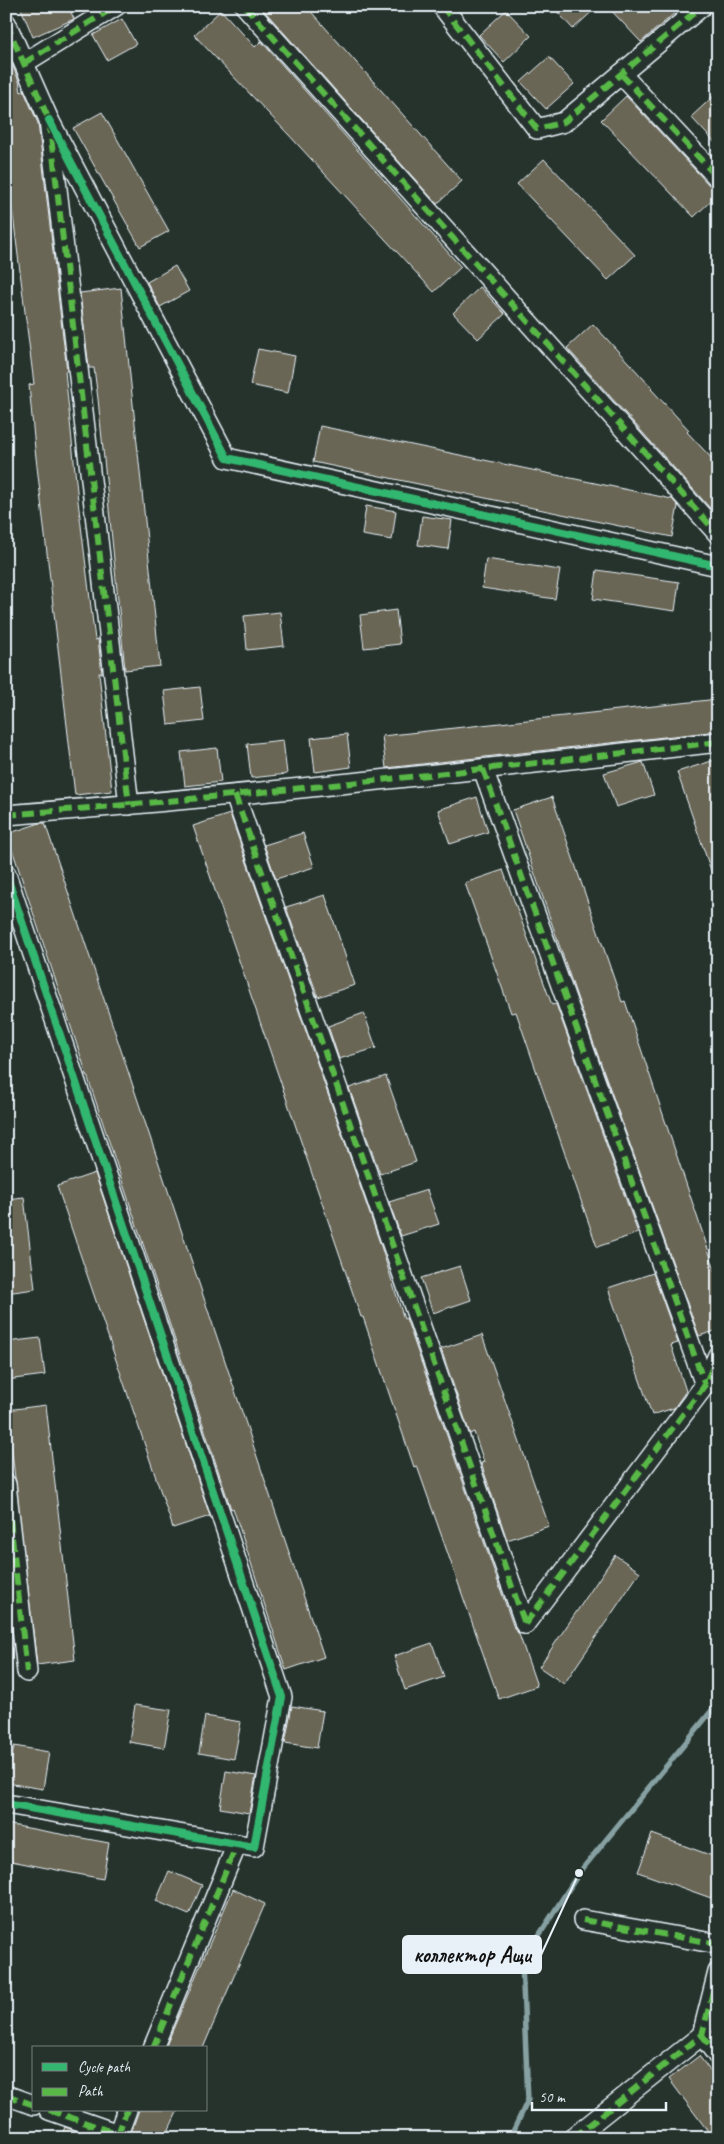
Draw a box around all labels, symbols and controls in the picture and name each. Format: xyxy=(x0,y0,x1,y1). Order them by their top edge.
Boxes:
callout: коллектор Ащи xyxy=(403,1936,541,1973)
text: коллектор Ащи xyxy=(413,1941,533,1969)
legend xyxy=(32,2046,208,2112)
text: Cycle path xyxy=(78,2058,130,2077)
scale bar xyxy=(532,2079,665,2111)
text: Path xyxy=(78,2082,104,2101)
text: 50 m xyxy=(539,2088,566,2107)

